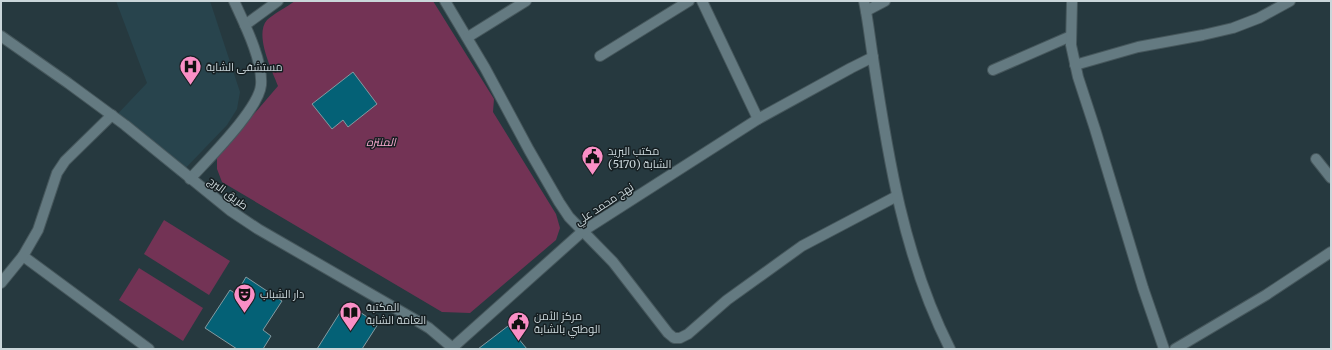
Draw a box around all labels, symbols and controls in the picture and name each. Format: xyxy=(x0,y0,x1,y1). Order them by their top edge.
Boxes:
hospital icon: مستشفى الشابة xyxy=(178,54,204,87)
place label: مستشفى الشابة xyxy=(206,60,283,74)
park label: المنتزه xyxy=(366,135,397,149)
public building icon: مكتب البريد الشابة (5170) xyxy=(580,144,606,177)
place label: مكتب البريد الشابة (5170) xyxy=(608,144,671,171)
street label: طريق البرج xyxy=(205,173,251,213)
street label: نهج محمد علي xyxy=(572,180,637,230)
theatre icon: دار الشباب xyxy=(231,281,257,314)
place label: دار الشباب xyxy=(260,287,304,301)
library icon: المكتبة العامة الشابة xyxy=(337,300,363,333)
place label: المكتبة العامة الشابة xyxy=(366,300,426,327)
public building icon: مركز الأمن الوطني بالشابة xyxy=(506,309,532,342)
place label: مركز الأمن الوطني بالشابة xyxy=(534,309,601,338)

